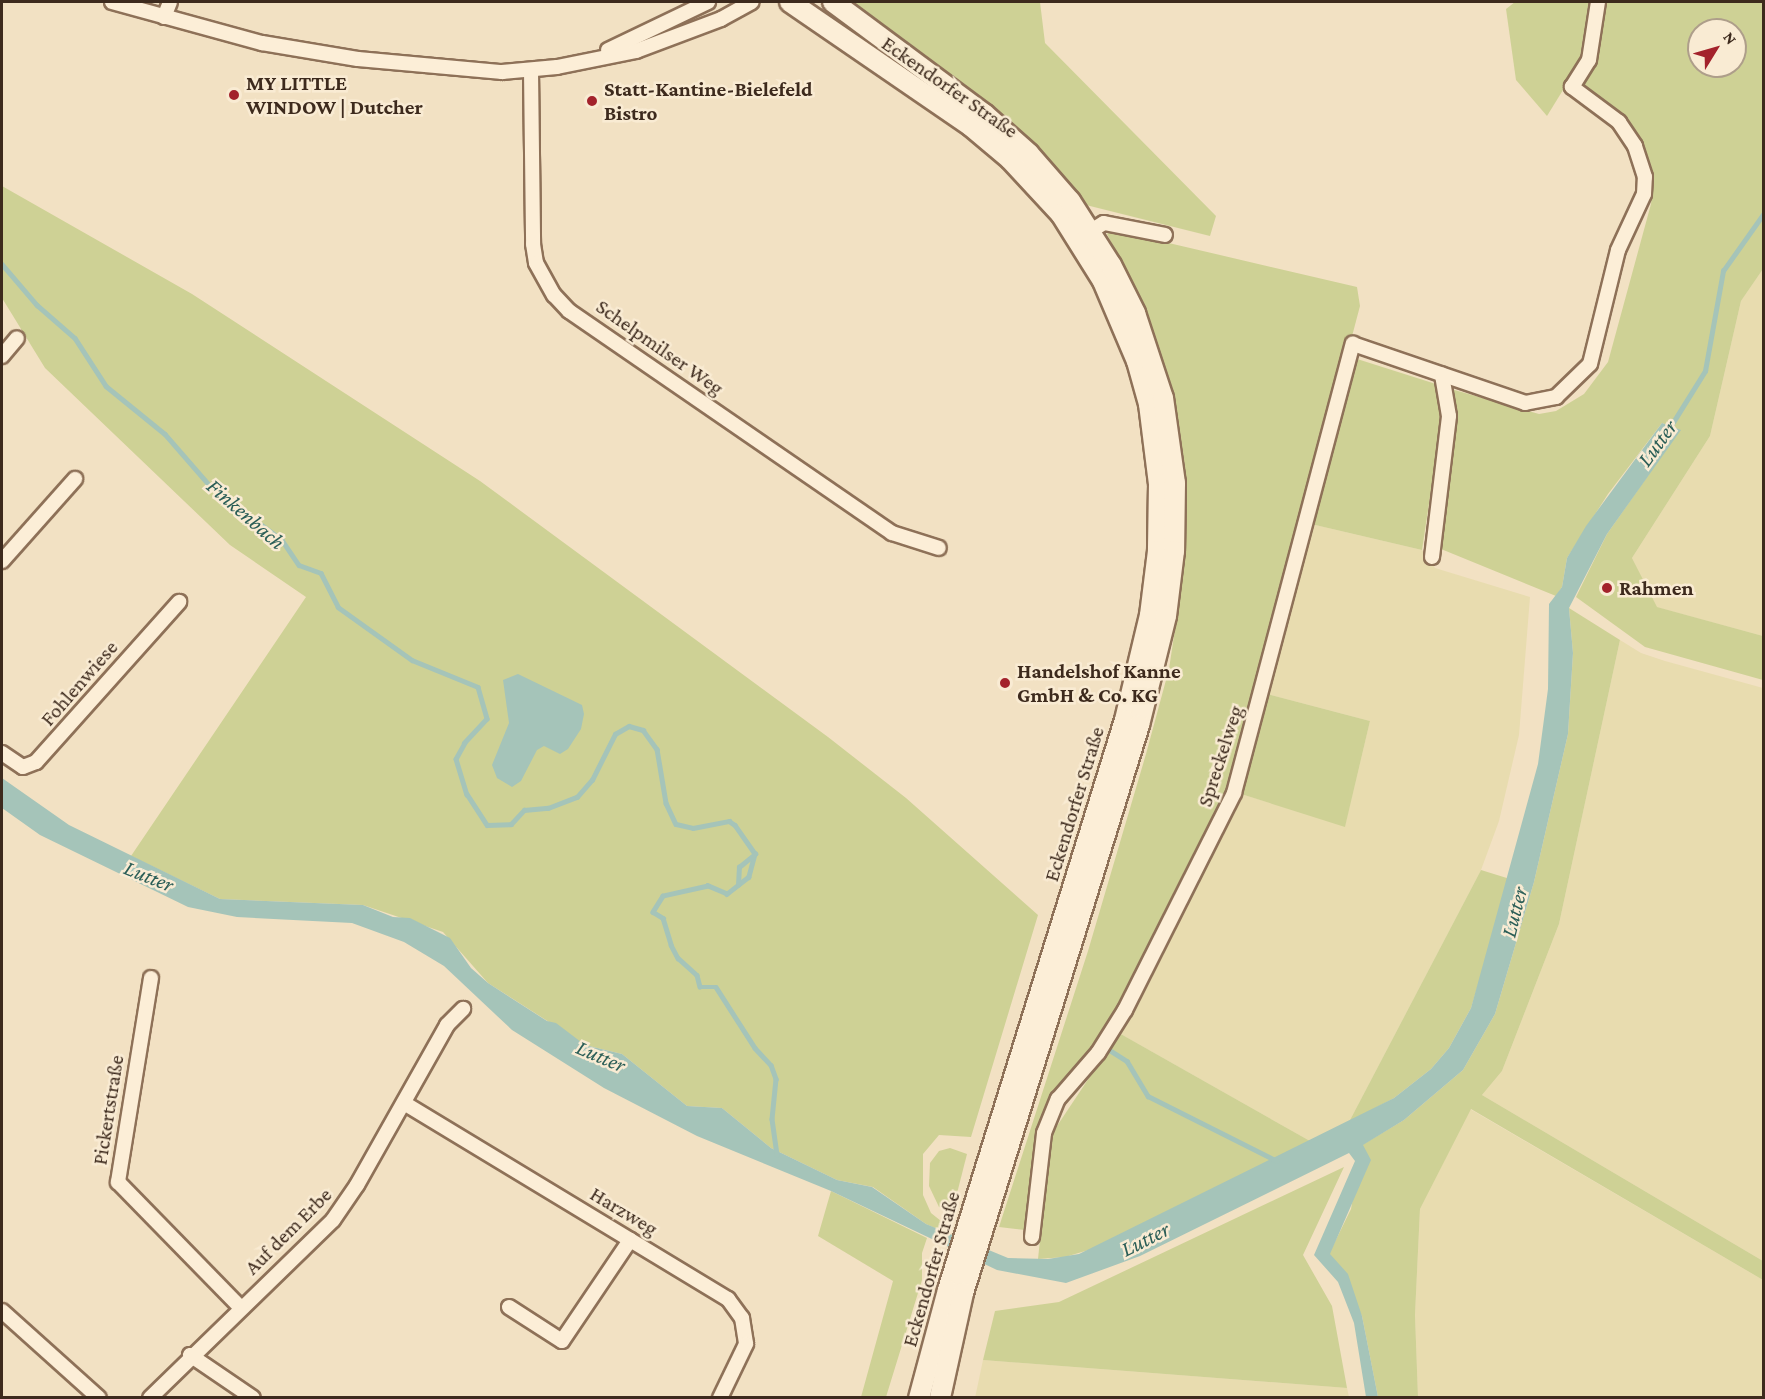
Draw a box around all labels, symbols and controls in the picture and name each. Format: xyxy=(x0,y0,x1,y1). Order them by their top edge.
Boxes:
north arrow xyxy=(1687,18,1747,78)
text: N xyxy=(1720,29,1740,48)
street label: Eckendorfer Straße xyxy=(877,31,1023,143)
place label: MY LITTLE WINDOW | Dutcher xyxy=(246,70,423,120)
place label: Statt-Kantine-Bielefeld Bistro xyxy=(604,76,813,126)
marker: MY LITTLE WINDOW | Dutcher xyxy=(227,88,241,102)
marker: Statt-Kantine-Bielefeld Bistro xyxy=(585,94,599,108)
street label: Schelpmilser Weg xyxy=(591,294,729,400)
water label: Lutter xyxy=(1631,415,1683,471)
water label: Finkenbach xyxy=(201,473,291,555)
place label: Rahmen xyxy=(1619,575,1693,601)
marker: Rahmen xyxy=(1600,581,1614,595)
street label: Fohlenwiese xyxy=(35,635,123,731)
place label: Handelshof Kanne GmbH & Co. KG xyxy=(1017,658,1181,708)
marker: Handelshof Kanne GmbH & Co. KG xyxy=(998,676,1012,690)
street label: Spreckelweg xyxy=(1192,702,1248,810)
street label: Eckendorfer Straße xyxy=(1038,724,1110,884)
water label: Lutter xyxy=(120,854,178,898)
water label: Lutter xyxy=(1495,884,1533,940)
water label: Lutter xyxy=(572,1034,630,1078)
street label: Pickertstraße xyxy=(87,1053,129,1167)
street label: Harzweg xyxy=(586,1181,662,1241)
street label: Auf dem Erbe xyxy=(239,1182,337,1280)
street label: Eckendorfer Straße xyxy=(897,1188,965,1350)
water label: Lutter xyxy=(1116,1216,1174,1262)

